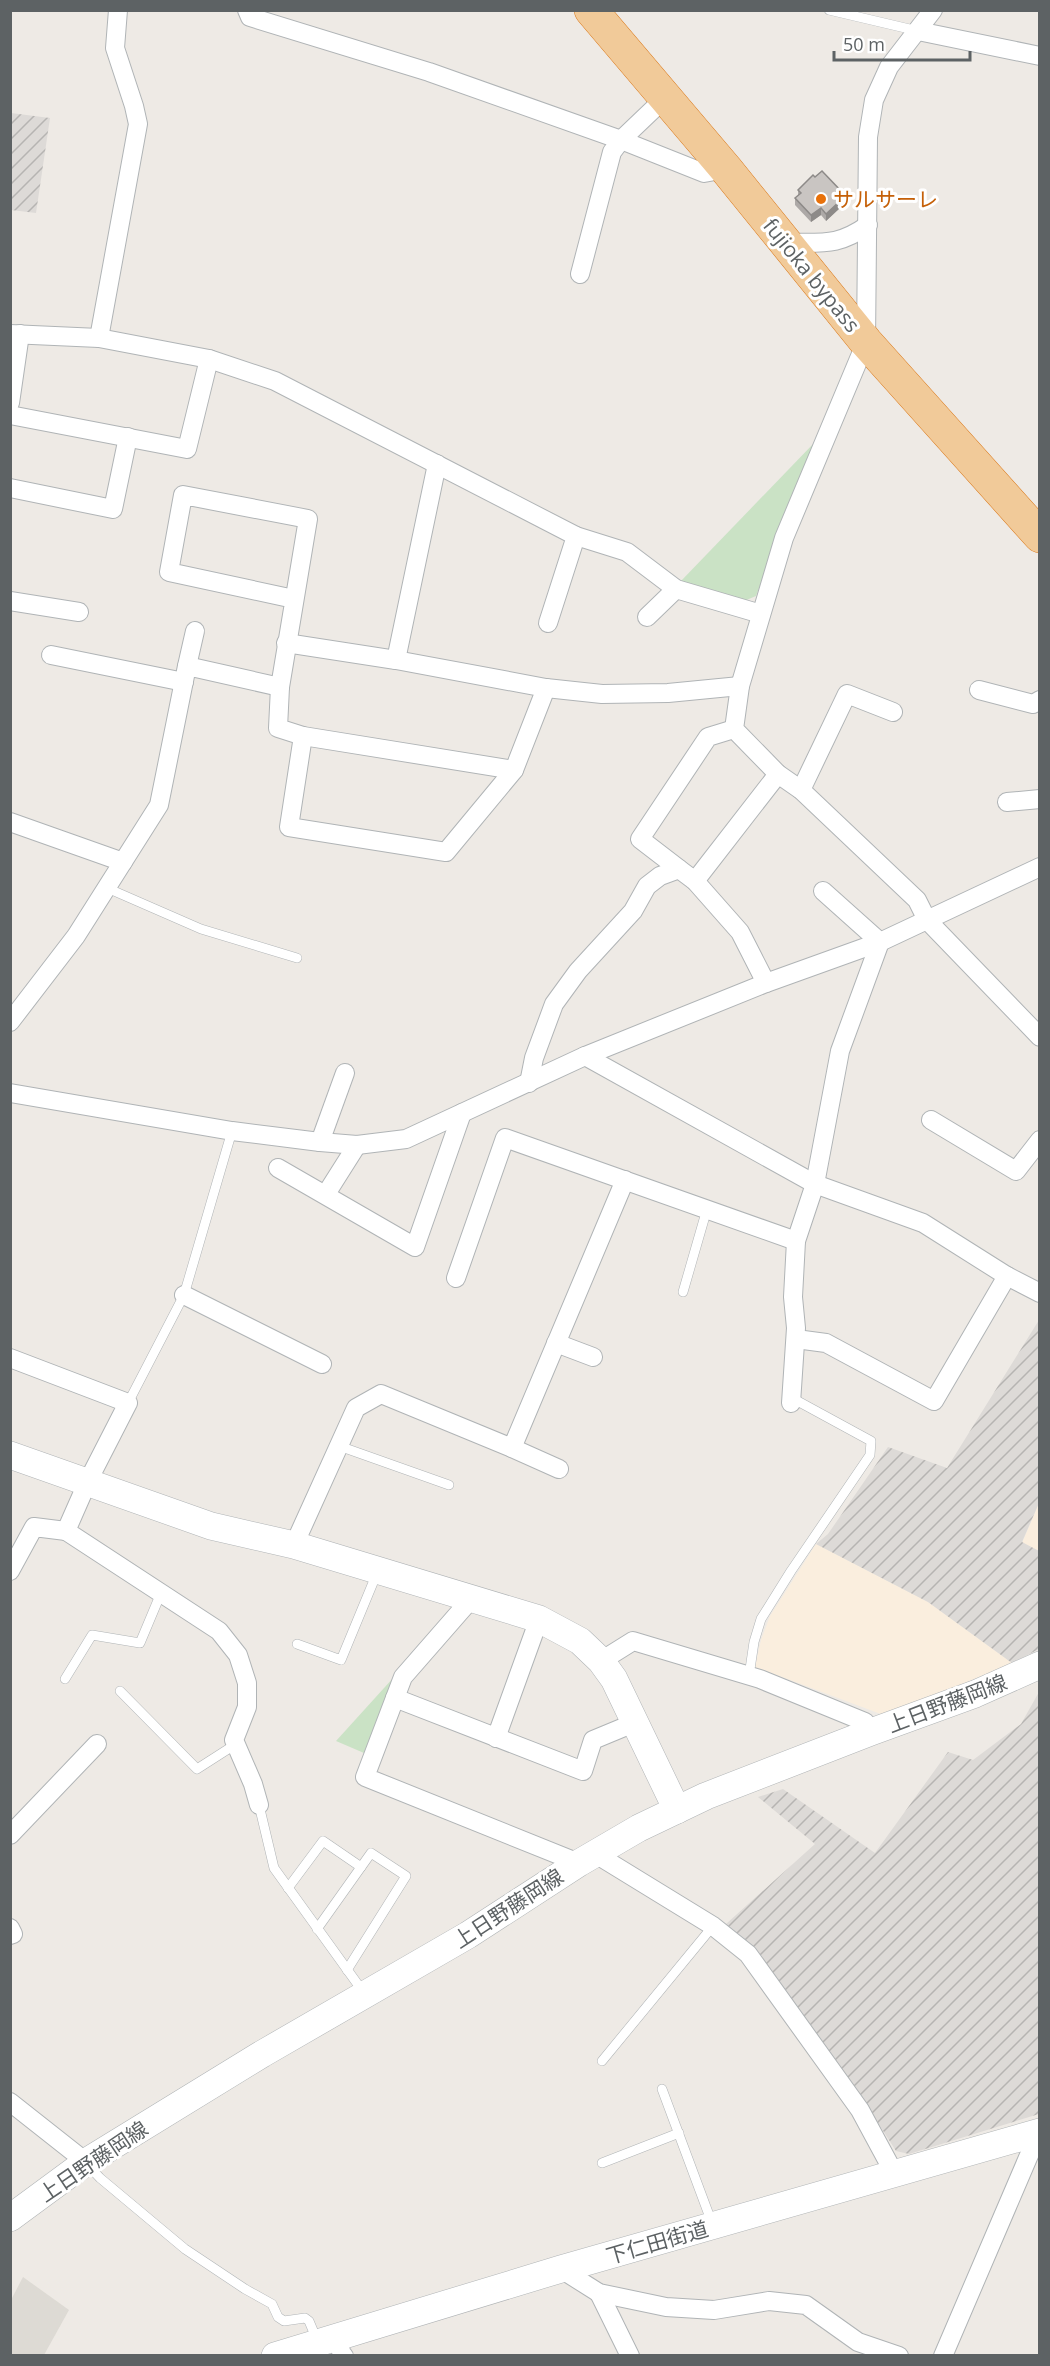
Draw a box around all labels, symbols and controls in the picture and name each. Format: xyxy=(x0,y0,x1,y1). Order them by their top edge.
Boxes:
scale bar xyxy=(834,24,970,62)
text: 50 m xyxy=(843,32,885,56)
place label: サルサーレ xyxy=(833,185,938,213)
marker: サルサーレ xyxy=(814,192,828,206)
street label: fujioka bypass xyxy=(757,212,867,338)
street label: 上日野藤岡線 xyxy=(883,1667,1011,1739)
street label: 上日野藤岡線 xyxy=(448,1862,568,1954)
street label: 上日野藤岡線 xyxy=(33,2114,153,2208)
street label: 下仁田街道 xyxy=(603,2214,711,2270)

